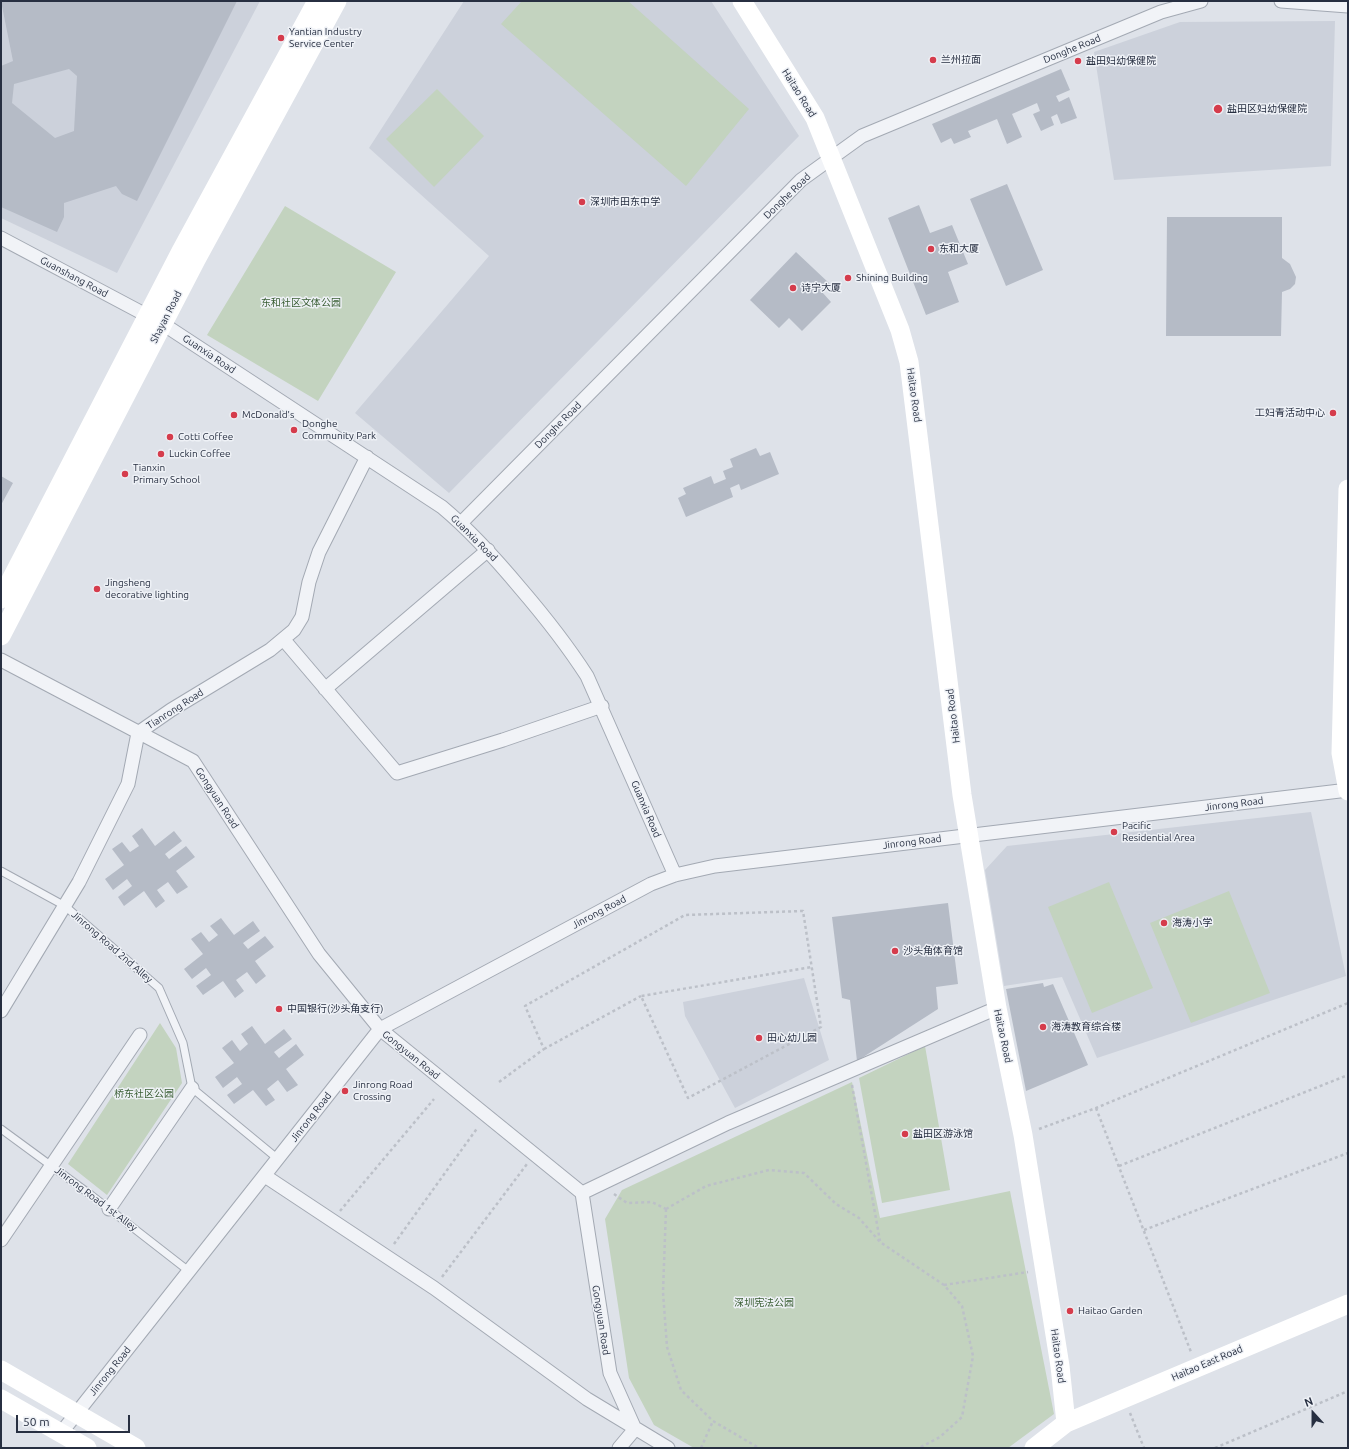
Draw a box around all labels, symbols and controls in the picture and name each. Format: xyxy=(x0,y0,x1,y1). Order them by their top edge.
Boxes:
place label: Yantian Industry Service Center xyxy=(289,26,362,50)
street label: Donghe Road xyxy=(1042,32,1102,66)
marker: Yantian Industry Service Center xyxy=(276,33,286,43)
place label: 兰州拉面 xyxy=(941,54,981,66)
marker: 兰州拉面 xyxy=(928,55,938,65)
place label: 盐田妇幼保健院 xyxy=(1086,55,1156,67)
marker: 盐田妇幼保健院 xyxy=(1073,56,1083,66)
street label: Haitao Road xyxy=(779,67,819,119)
marker: 盐田区妇幼保健院 xyxy=(1212,103,1224,115)
place label: 盐田区妇幼保健院 xyxy=(1227,103,1307,115)
street label: Donghe Road xyxy=(761,171,813,221)
place label: 深圳市田东中学 xyxy=(590,196,660,208)
marker: 深圳市田东中学 xyxy=(577,197,587,207)
place label: 东和大厦 xyxy=(939,243,979,255)
marker: 东和大厦 xyxy=(926,244,936,254)
street label: Guanshang Road xyxy=(38,254,110,300)
place label: Shining Building xyxy=(856,272,928,284)
marker: Shining Building xyxy=(843,273,853,283)
place label: 诗宁大厦 xyxy=(801,282,841,294)
marker: 诗宁大厦 xyxy=(788,283,798,293)
street label: Shayan Road xyxy=(148,289,184,345)
park label: 东和社区文体公园 xyxy=(261,297,341,309)
street label: Guanxia Road xyxy=(180,332,238,376)
street label: Haitao Road xyxy=(904,367,924,423)
street label: Donghe Road xyxy=(532,399,584,451)
place label: 工妇青活动中心 xyxy=(1255,407,1325,419)
marker: 工妇青活动中心 xyxy=(1328,408,1338,418)
place label: McDonald's xyxy=(242,409,294,421)
marker: McDonald's xyxy=(229,410,239,420)
place label: Donghe Community Park xyxy=(302,418,376,442)
marker: Donghe Community Park xyxy=(289,425,299,435)
place label: Cotti Coffee xyxy=(178,431,233,443)
marker: Cotti Coffee xyxy=(165,432,175,442)
place label: Luckin Coffee xyxy=(169,448,231,460)
marker: Luckin Coffee xyxy=(156,449,166,459)
place label: Tianxin Primary School xyxy=(133,462,200,486)
marker: Tianxin Primary School xyxy=(120,469,130,479)
street label: Guanxia Road xyxy=(448,512,500,564)
place label: Jingsheng decorative lighting xyxy=(105,577,189,600)
marker: Jingsheng decorative lighting xyxy=(92,584,102,594)
street label: Tianrong Road xyxy=(144,686,206,732)
street label: Haitao Road xyxy=(944,688,962,744)
street label: Gongyuan Road xyxy=(193,765,241,831)
street label: Guanxia Road xyxy=(629,779,663,839)
street label: Jinrong Road xyxy=(1204,794,1264,814)
place label: Pacific Residential Area xyxy=(1122,820,1195,844)
marker: Pacific Residential Area xyxy=(1109,827,1119,837)
street label: Jinrong Road xyxy=(882,832,942,852)
street label: Jinrong Road xyxy=(570,893,628,931)
street label: Jinrong Road 2nd Alley xyxy=(69,909,155,985)
place label: 海涛小学 xyxy=(1172,917,1212,929)
marker: 海涛小学 xyxy=(1159,918,1169,928)
place label: 沙头角体育馆 xyxy=(903,945,963,957)
marker: 沙头角体育馆 xyxy=(890,946,900,956)
place label: 中国银行(沙头角支行) xyxy=(287,1003,383,1015)
marker: 中国银行(沙头角支行) xyxy=(274,1004,284,1014)
street label: Haitao Road xyxy=(991,1008,1015,1064)
place label: 海涛教育综合楼 xyxy=(1051,1021,1121,1033)
marker: 海涛教育综合楼 xyxy=(1038,1022,1048,1032)
street label: Gongyuan Road xyxy=(380,1028,442,1082)
place label: 田心幼儿园 xyxy=(767,1032,817,1044)
marker: 田心幼儿园 xyxy=(754,1033,764,1043)
place label: Jinrong Road Crossing xyxy=(353,1079,412,1102)
marker: Jinrong Road Crossing xyxy=(340,1086,350,1096)
park label: 桥东社区公园 xyxy=(114,1088,174,1100)
street label: Jinrong Road xyxy=(288,1090,334,1144)
place label: 盐田区游泳馆 xyxy=(913,1128,973,1140)
marker: 盐田区游泳馆 xyxy=(900,1129,910,1139)
street label: Jinrong Road 1st Alley xyxy=(52,1164,140,1234)
street label: Gongyuan Road xyxy=(590,1284,612,1356)
park label: 深圳宪法公园 xyxy=(734,1297,794,1309)
place label: Haitao Garden xyxy=(1078,1305,1142,1317)
marker: Haitao Garden xyxy=(1065,1306,1075,1316)
street label: Haitao Road xyxy=(1048,1328,1068,1384)
street label: Haitao East Road xyxy=(1170,1343,1244,1383)
street label: Jinrong Road xyxy=(87,1344,133,1398)
north arrow xyxy=(1293,1393,1333,1433)
text: N xyxy=(1303,1395,1315,1409)
scale bar xyxy=(18,1407,132,1433)
text: 50 m xyxy=(23,1415,50,1428)

